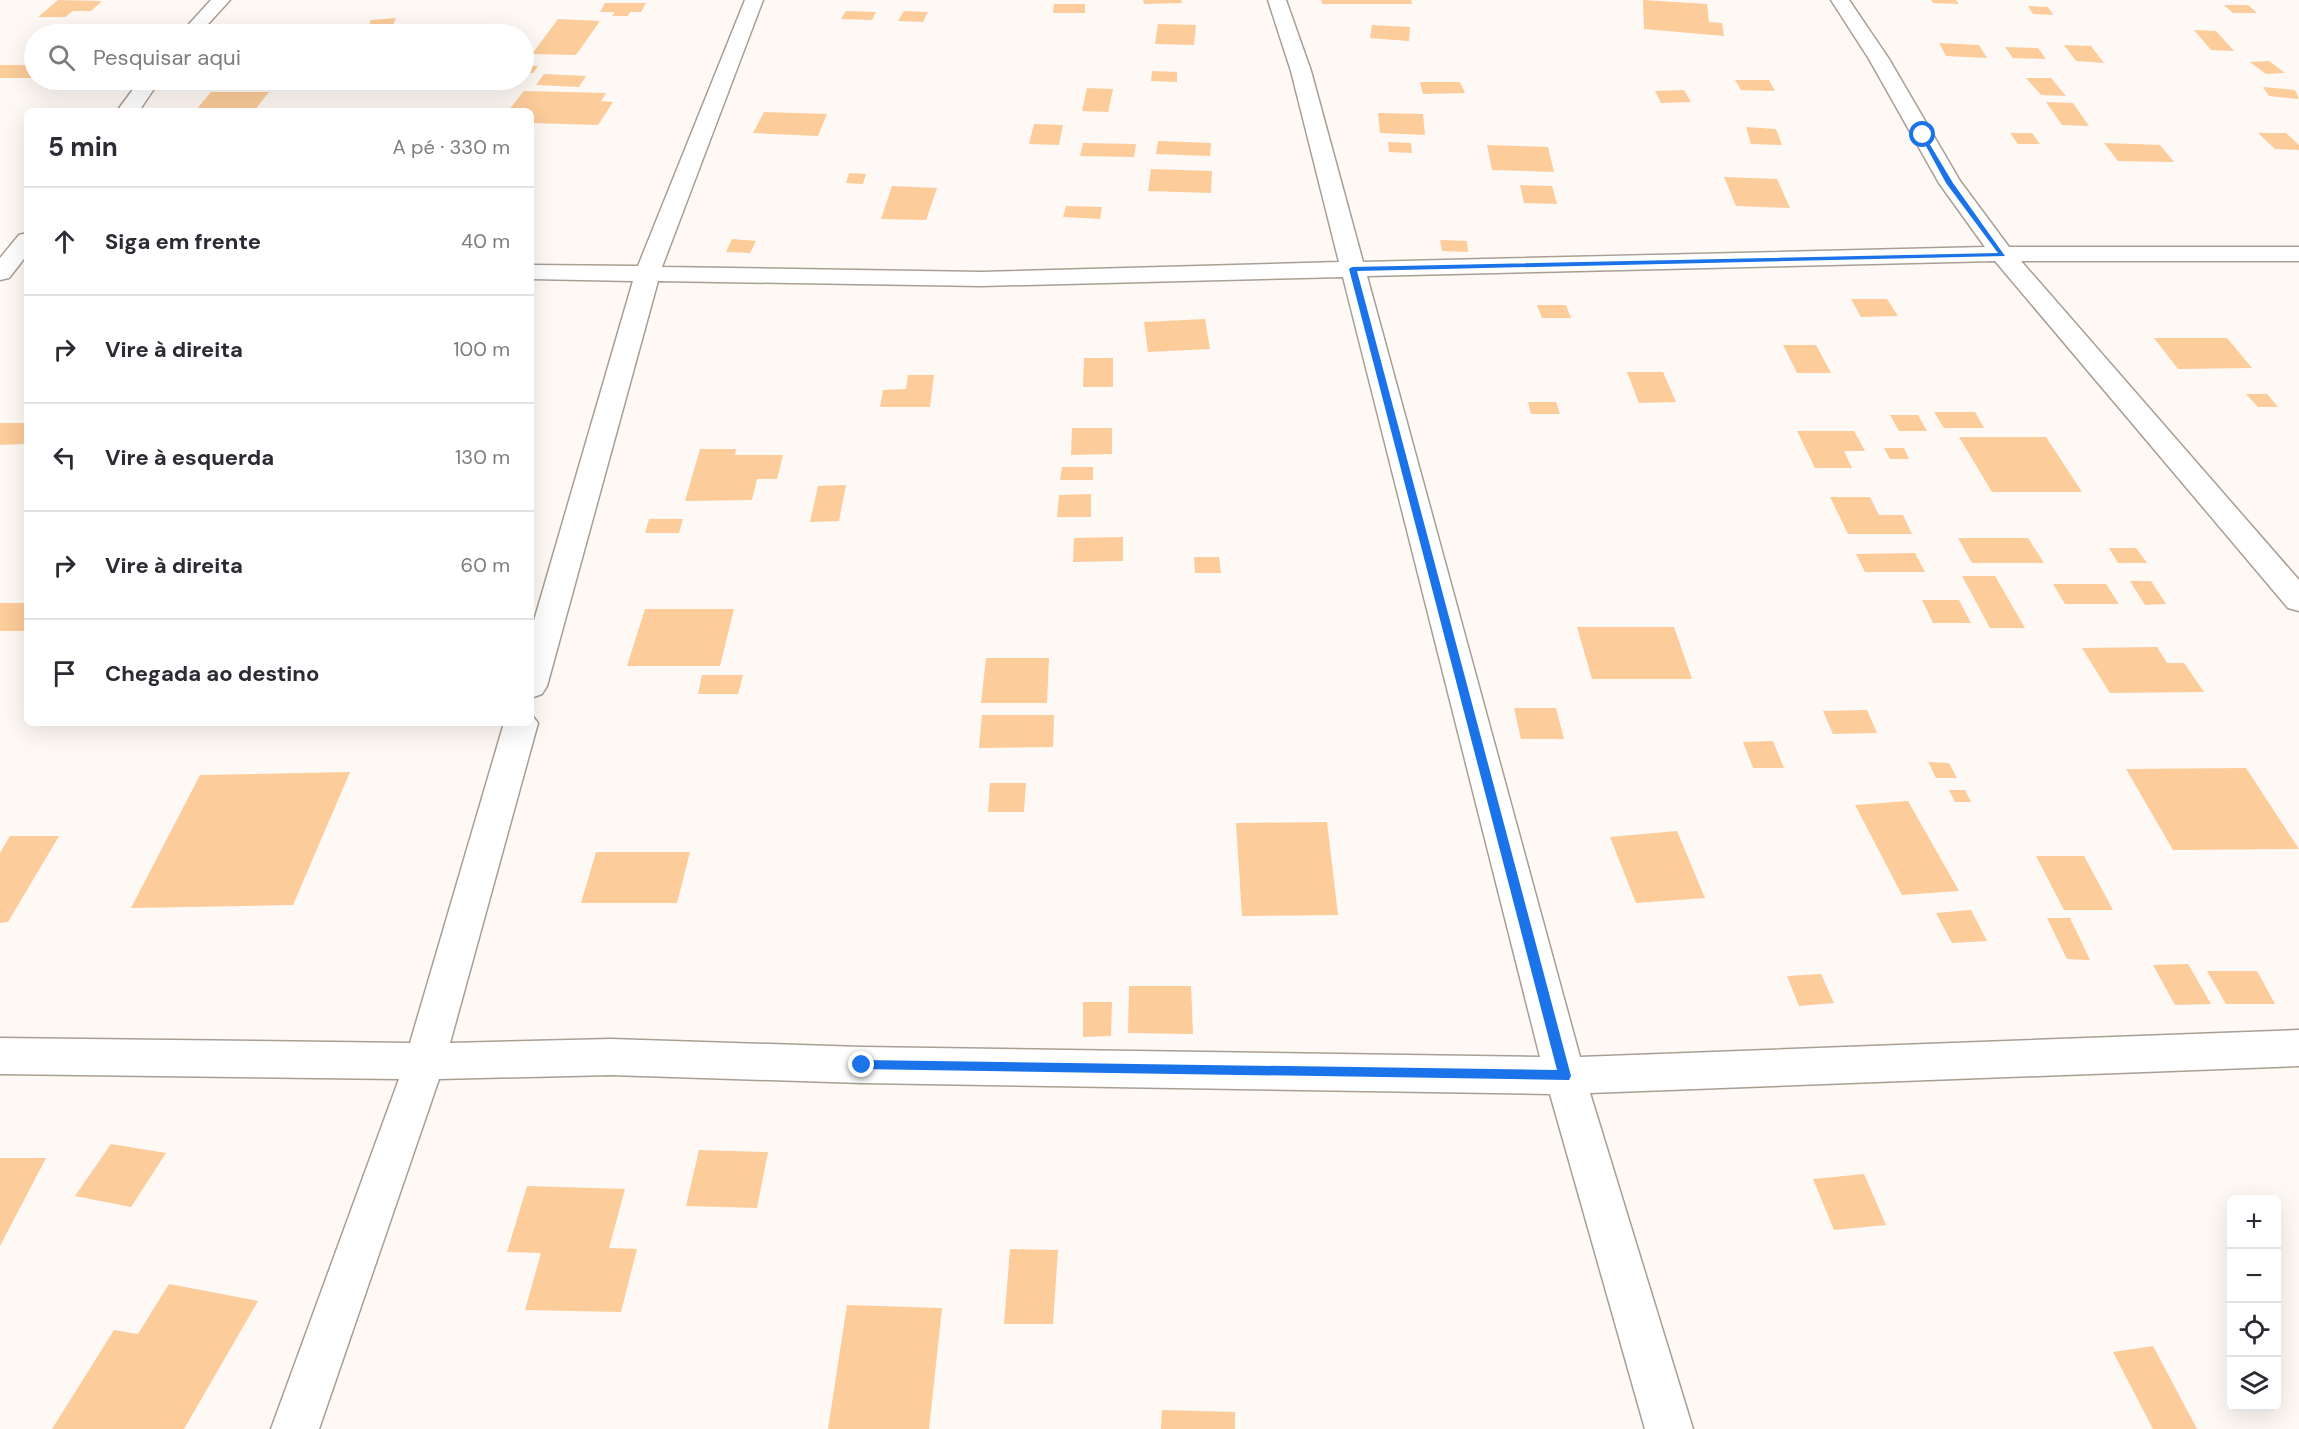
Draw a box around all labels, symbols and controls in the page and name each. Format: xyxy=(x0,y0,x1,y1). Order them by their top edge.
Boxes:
search box xyxy=(24,24,534,90)
icon: search xyxy=(45,41,78,74)
text: Pesquisar aqui xyxy=(93,43,241,72)
route start xyxy=(1909,121,1935,147)
text: 5 min xyxy=(48,130,118,164)
text: A pé · 330 m xyxy=(392,134,510,160)
icon: ahead xyxy=(48,225,81,258)
text: Siga em frente xyxy=(105,227,261,256)
text: 40 m xyxy=(461,228,510,254)
icon: right xyxy=(48,333,81,366)
text: Vire à direita xyxy=(105,335,243,364)
text: 100 m xyxy=(453,336,510,362)
icon: left xyxy=(48,441,81,474)
text: Vire à esquerda xyxy=(105,443,274,472)
text: 130 m xyxy=(455,444,510,470)
icon: right xyxy=(48,549,81,582)
text: Vire à direita xyxy=(105,551,243,580)
text: 60 m xyxy=(461,552,510,578)
icon: arrive xyxy=(48,657,81,690)
text: Chegada ao destino xyxy=(105,659,319,688)
route end xyxy=(848,1051,874,1077)
map controls xyxy=(2227,1195,2281,1411)
button: + xyxy=(2227,1195,2281,1249)
button: − xyxy=(2227,1249,2281,1303)
button: locate xyxy=(2227,1303,2281,1357)
button: layers xyxy=(2227,1357,2281,1411)

